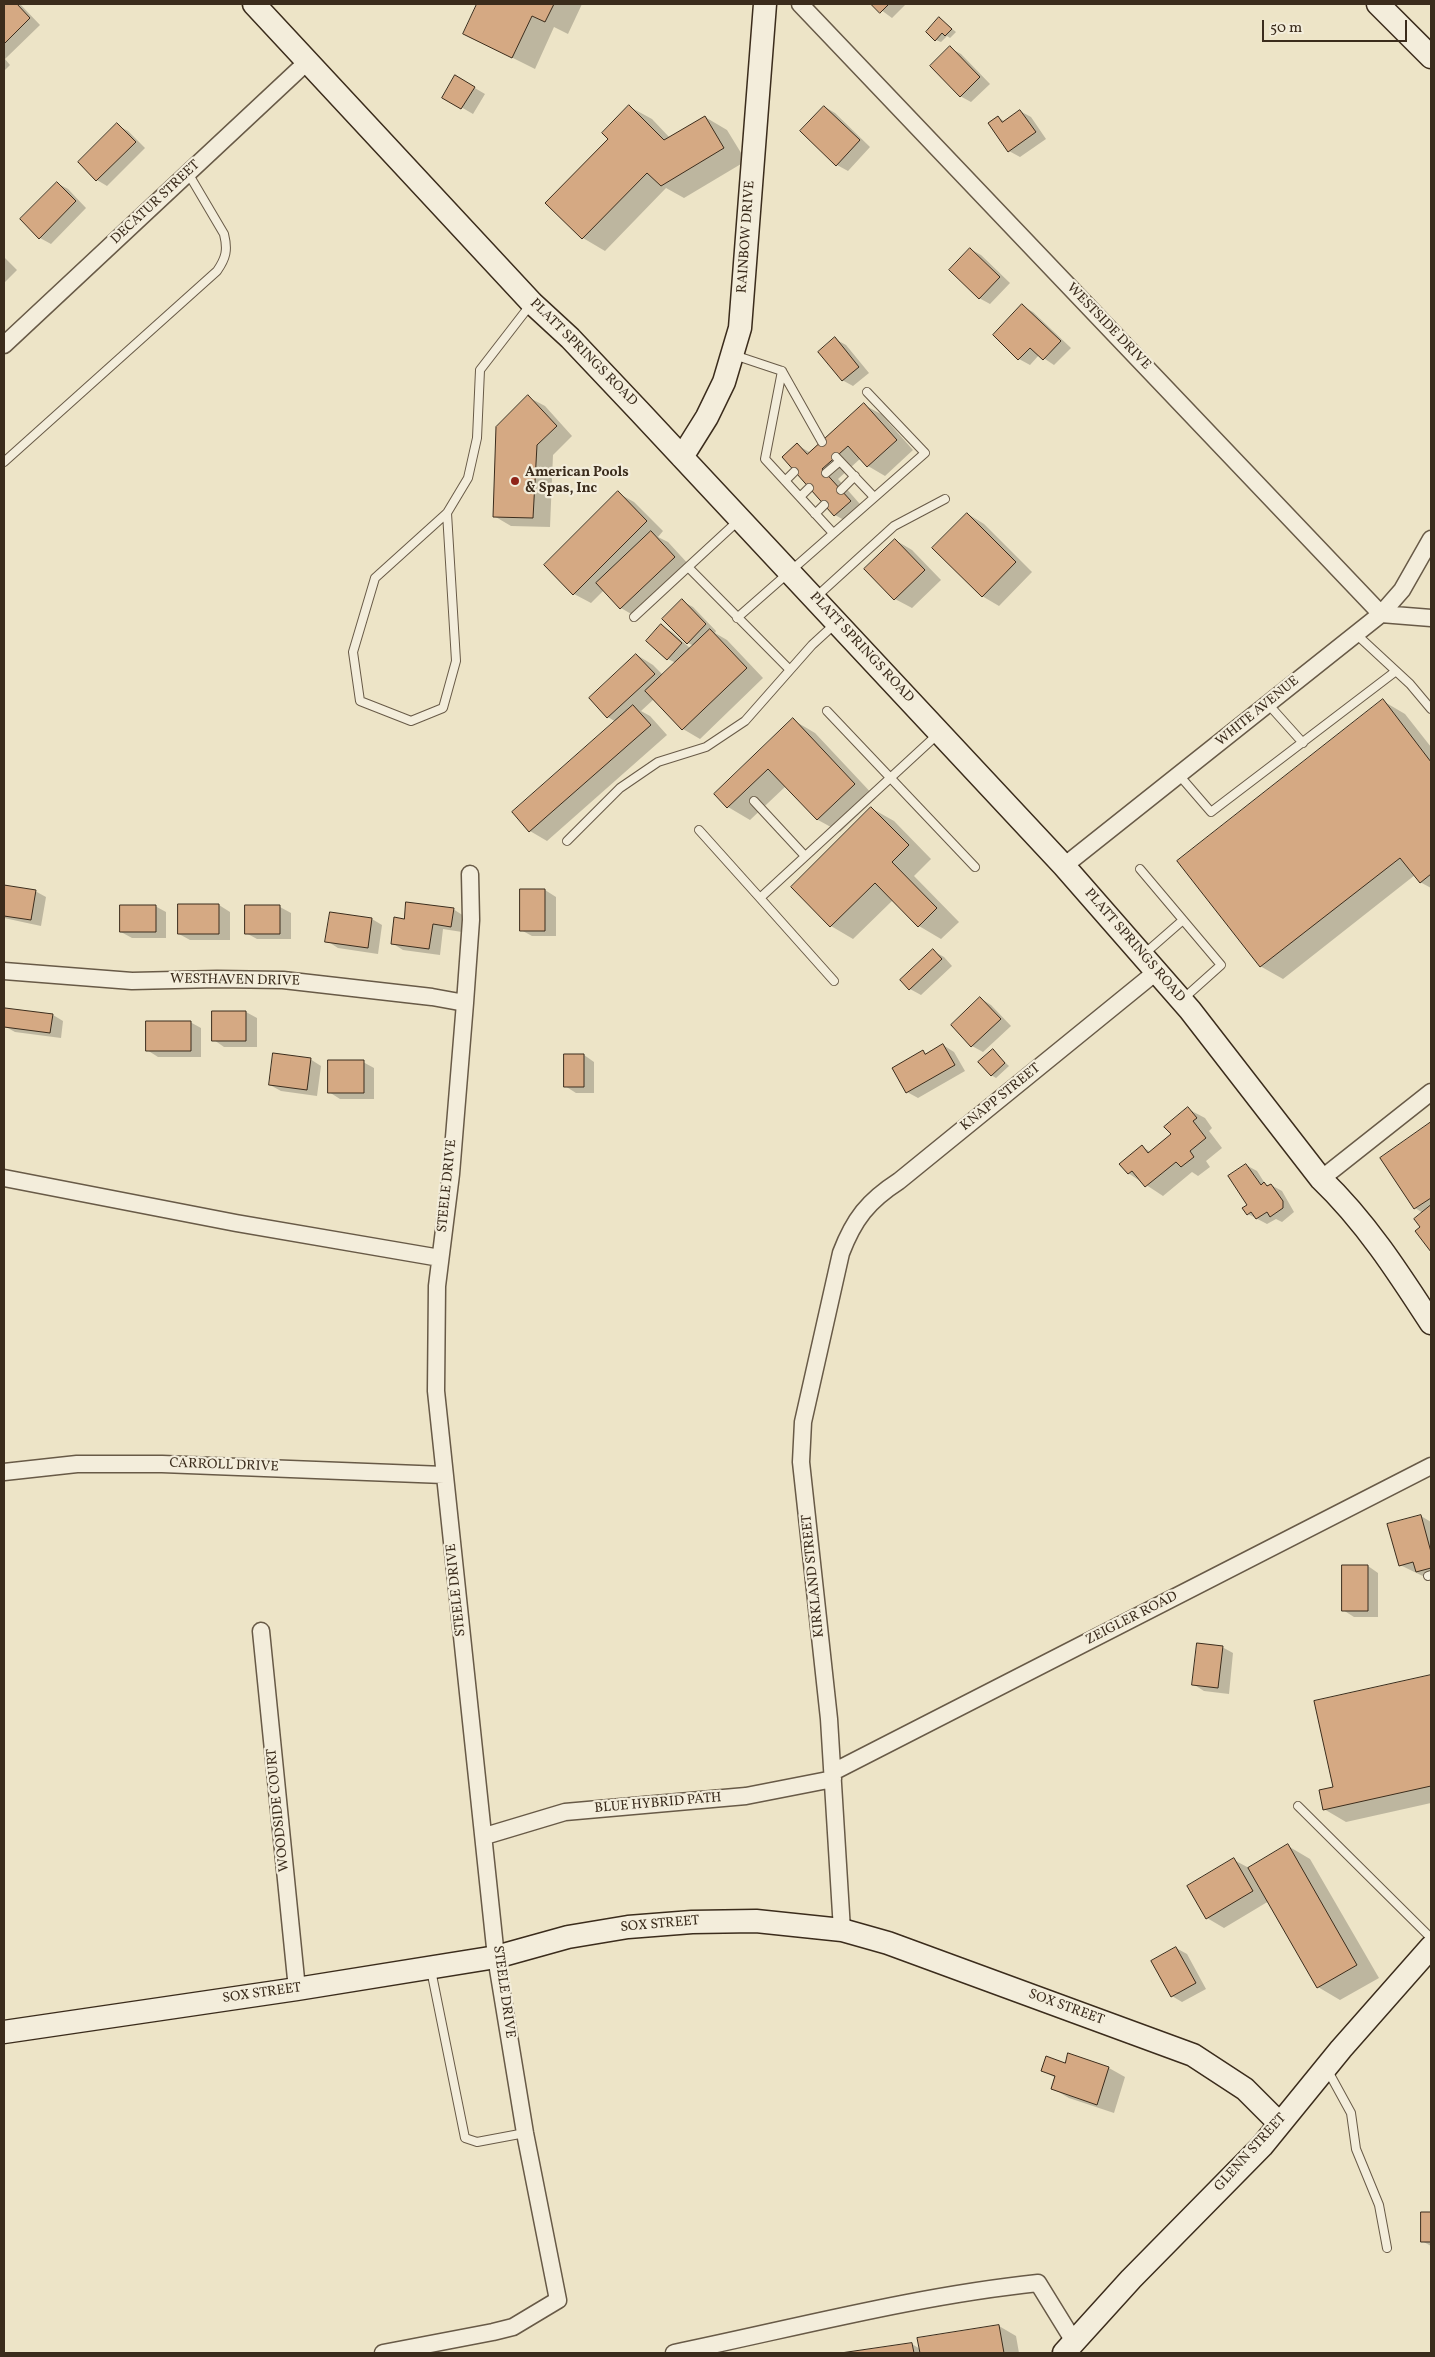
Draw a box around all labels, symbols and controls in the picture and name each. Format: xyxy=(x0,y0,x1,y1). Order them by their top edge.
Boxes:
scale bar xyxy=(1265,10,1410,42)
text: 50 m xyxy=(1270,18,1302,39)
street label: DECATUR STREET xyxy=(108,157,204,249)
street label: RAINBOW DRIVE xyxy=(735,180,759,294)
street label: WESTSIDE DRIVE xyxy=(1062,280,1154,374)
street label: PLATT SPRINGS ROAD xyxy=(526,296,640,410)
place label: American Pools & Spas, Inc xyxy=(525,465,629,498)
marker: American Pools & Spas, Inc xyxy=(509,475,521,487)
street label: PLATT SPRINGS ROAD xyxy=(805,589,917,707)
street label: WHITE AVENUE xyxy=(1213,673,1303,751)
street label: PLATT SPRINGS ROAD xyxy=(1080,886,1188,1006)
street label: WESTHAVEN DRIVE xyxy=(170,971,300,991)
street label: KNAPP STREET xyxy=(958,1061,1044,1135)
street label: STEELE DRIVE xyxy=(435,1139,461,1233)
street label: CARROLL DRIVE xyxy=(169,1456,279,1476)
street label: KIRKLAND STREET xyxy=(799,1513,829,1639)
street label: STEELE DRIVE xyxy=(444,1543,470,1637)
street label: ZEIGLER ROAD xyxy=(1083,1589,1181,1649)
street label: WOODSIDE COURT xyxy=(264,1747,294,1873)
street label: BLUE HYBRID PATH xyxy=(594,1790,722,1818)
street label: SOX STREET xyxy=(620,1913,700,1937)
street label: STEELE DRIVE xyxy=(488,1944,518,2040)
street label: SOX STREET xyxy=(222,1980,302,2008)
street label: SOX STREET xyxy=(1026,1987,1106,2029)
street label: GLENN STREET xyxy=(1212,2110,1290,2196)

